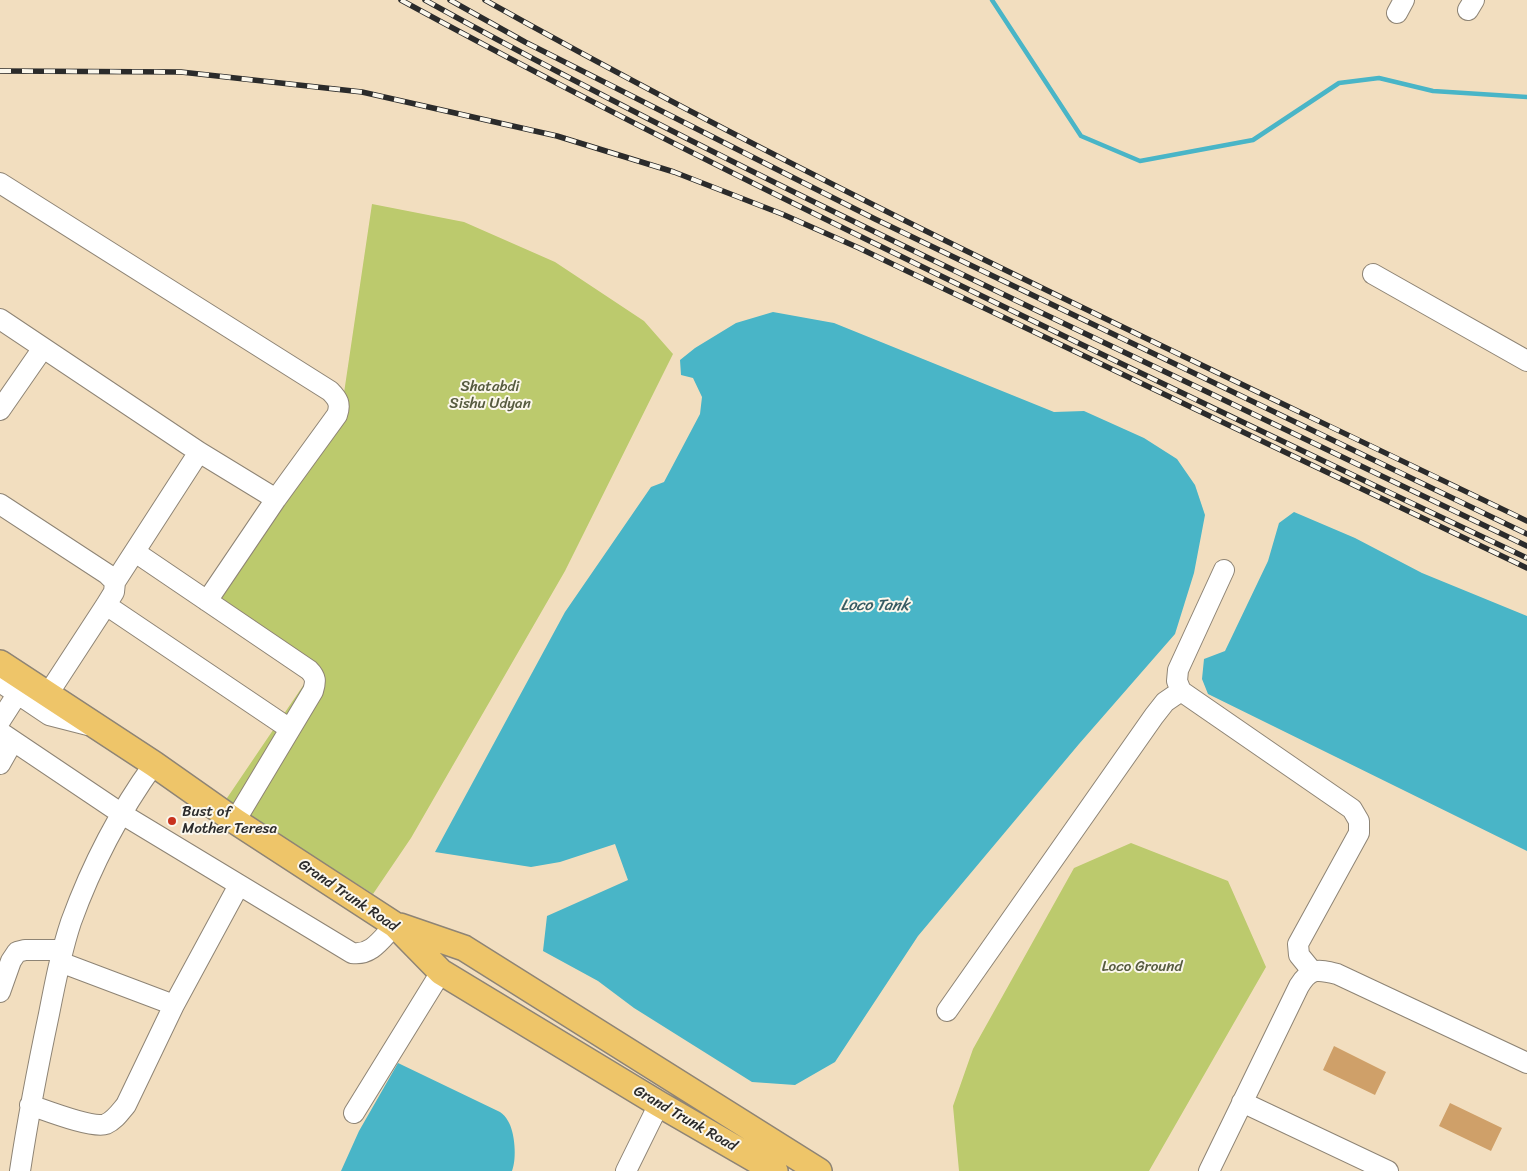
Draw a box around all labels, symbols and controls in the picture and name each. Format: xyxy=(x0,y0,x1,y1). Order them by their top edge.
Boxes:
park label: Shatabdi Sishu Udyan xyxy=(449,378,531,413)
water label: Loco Tank xyxy=(841,596,909,616)
place label: Bust of Mother Teresa xyxy=(182,803,277,838)
marker: Bust of Mother Teresa xyxy=(166,815,178,827)
street label: Grand Trunk Road xyxy=(295,856,401,936)
park label: Loco Ground xyxy=(1102,958,1182,976)
street label: Grand Trunk Road xyxy=(630,1082,740,1156)

